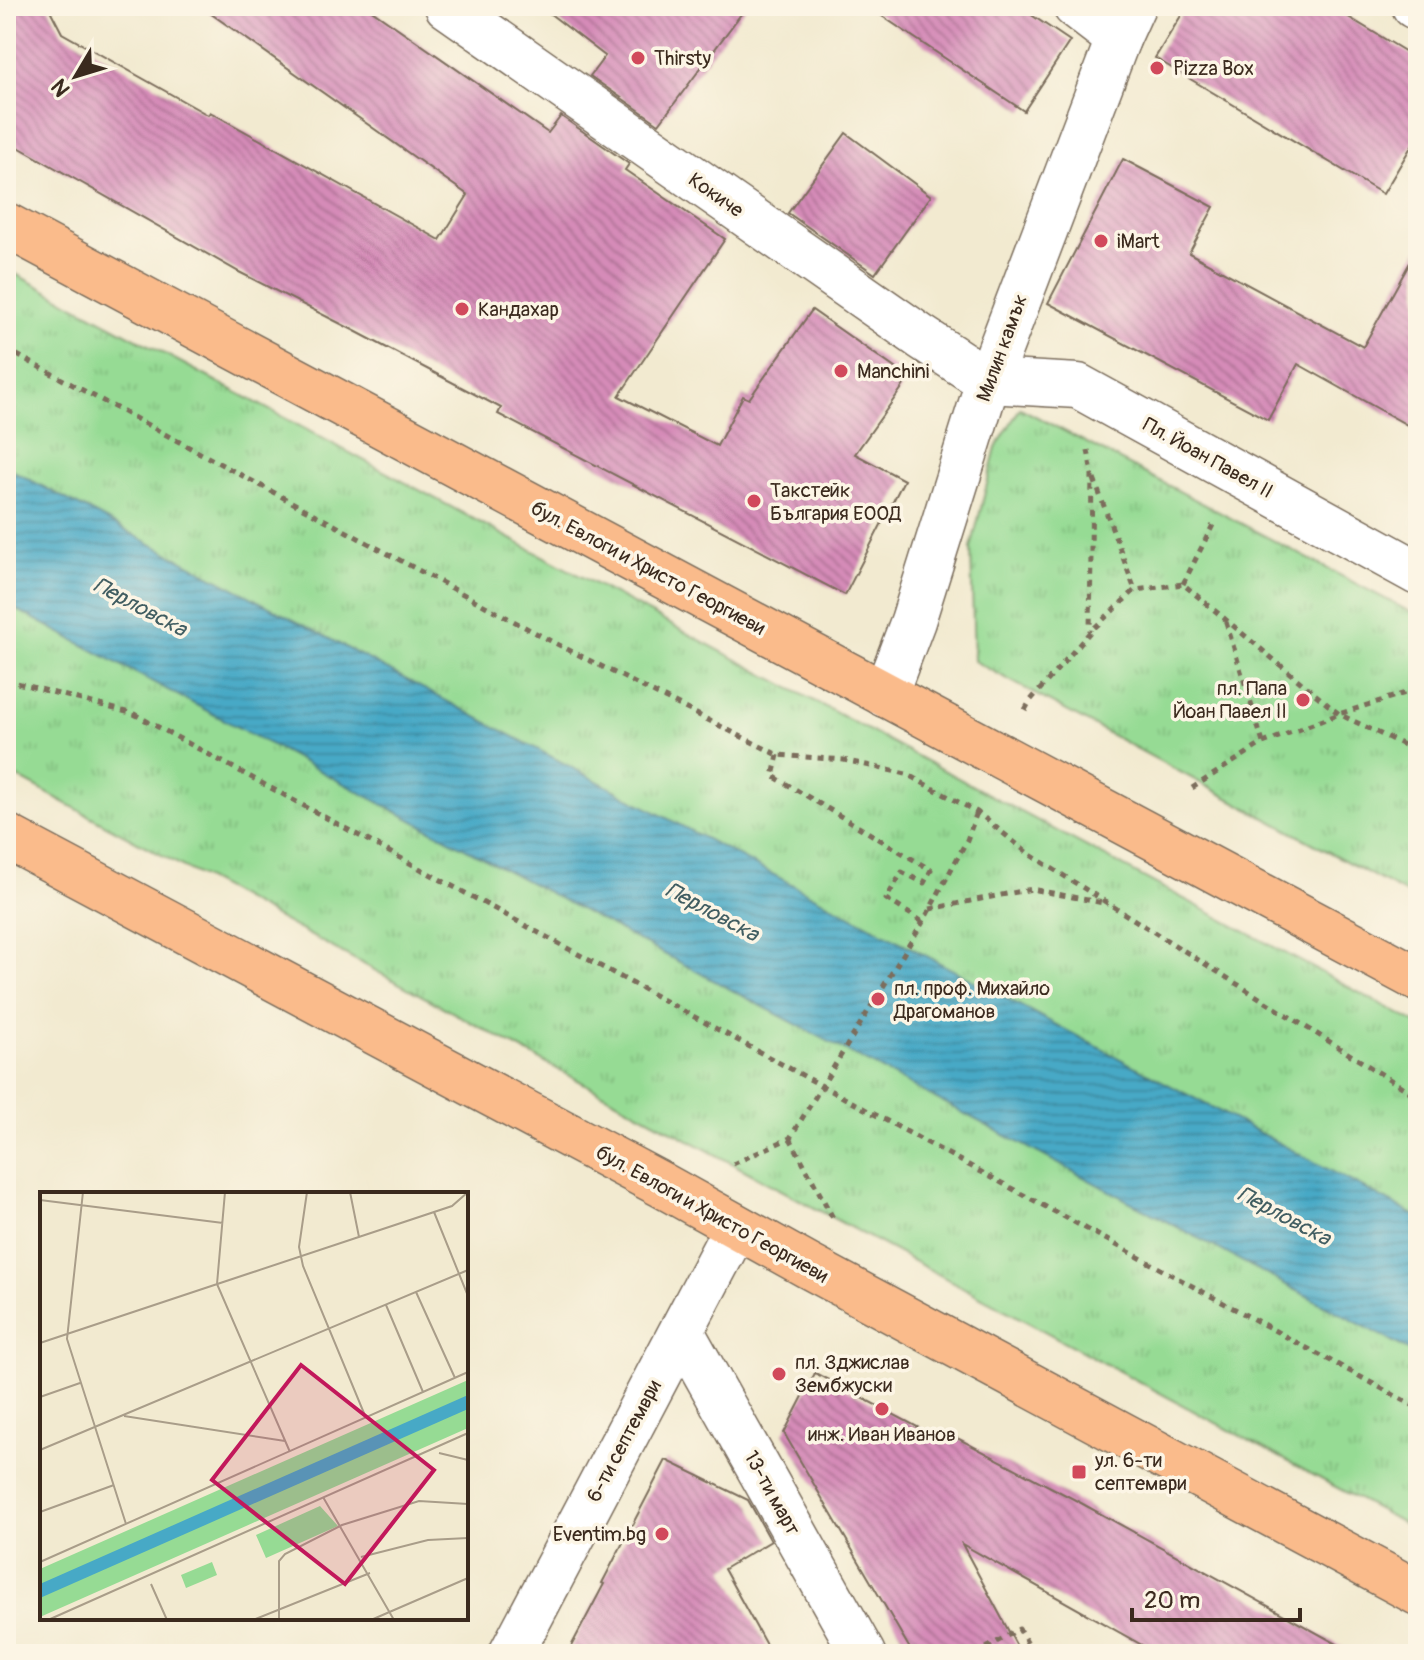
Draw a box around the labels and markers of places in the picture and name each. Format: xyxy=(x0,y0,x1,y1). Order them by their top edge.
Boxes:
place label: Thirsty xyxy=(654,46,711,71)
marker: Thirsty xyxy=(629,49,647,67)
place label: Pizza Box xyxy=(1173,56,1254,81)
marker: Pizza Box xyxy=(1148,59,1166,77)
place label: iMart xyxy=(1117,229,1160,254)
marker: iMart xyxy=(1092,232,1110,250)
place label: Кандахар xyxy=(478,297,559,322)
marker: Кандахар xyxy=(453,300,471,318)
place label: Manchini xyxy=(857,359,929,384)
marker: Manchini xyxy=(832,362,850,380)
place label: Такстейк България ЕООД xyxy=(770,478,902,526)
marker: Такстейк България ЕООД xyxy=(745,492,763,510)
place label: пл. Папа Йоан Павел II xyxy=(1174,676,1287,724)
marker: пл. Папа Йоан Павел II xyxy=(1294,691,1312,709)
place label: пл. проф. Михайло Драгоманов xyxy=(893,976,1050,1024)
marker: пл. проф. Михайло Драгоманов xyxy=(869,990,887,1008)
place label: пл. Зджислав Зембжуски xyxy=(795,1350,910,1398)
marker: пл. Зджислав Зембжуски xyxy=(770,1365,788,1383)
marker: инж. Иван Иванов xyxy=(873,1400,891,1418)
place label: инж. Иван Иванов xyxy=(808,1422,956,1447)
place label: ул. 6-ти септември xyxy=(1094,1448,1187,1496)
marker: ул. 6-ти септември xyxy=(1070,1463,1088,1481)
place label: Eventim.bg xyxy=(553,1522,646,1547)
marker: Eventim.bg xyxy=(653,1525,671,1543)

